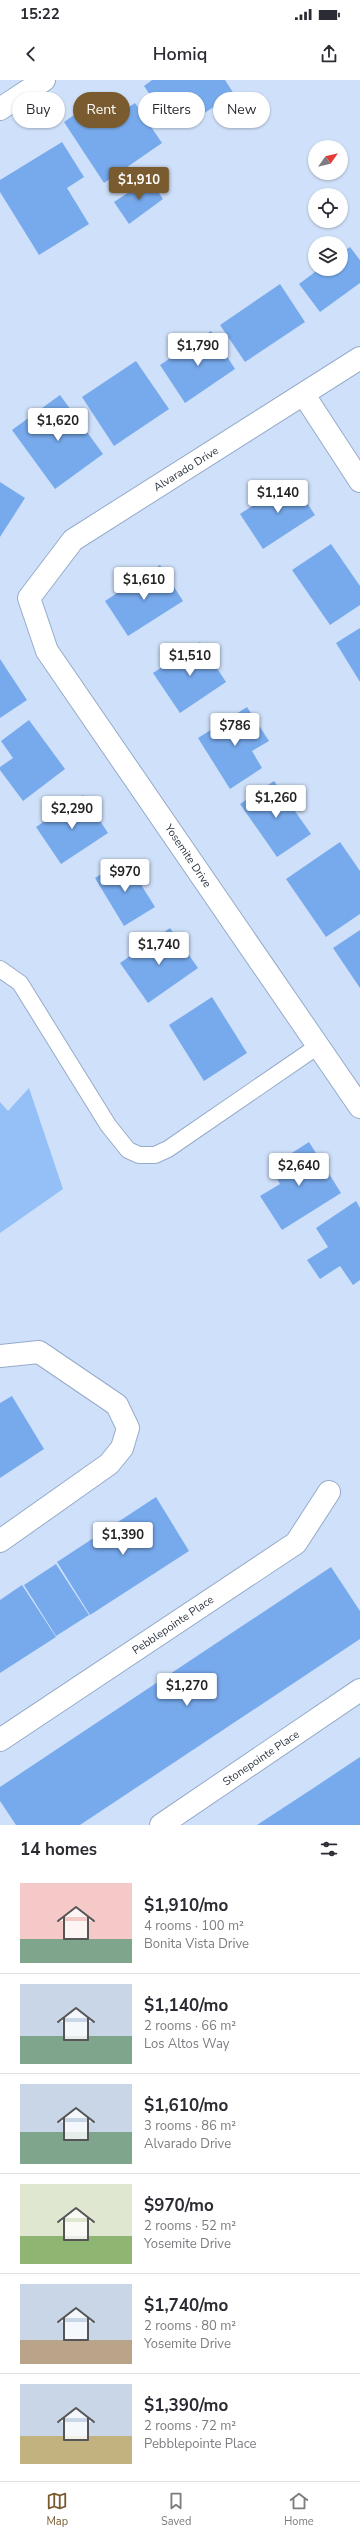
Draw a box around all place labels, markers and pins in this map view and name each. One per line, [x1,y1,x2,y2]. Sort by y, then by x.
pin: $1,910 [106,167,172,201]
pin: $1,790 [165,333,231,367]
pin: $1,620 [25,408,91,442]
pin: $1,140 [245,480,311,514]
pin: $1,610 [111,567,177,601]
pin: $1,510 [157,643,223,677]
pin: $786 [211,713,259,747]
pin: $1,260 [243,785,309,819]
pin: $2,290 [39,796,105,830]
pin: $970 [101,859,149,893]
pin: $1,740 [126,932,192,966]
pin: $2,640 [266,1153,332,1187]
pin: $1,390 [90,1522,156,1556]
pin: $1,270 [154,1673,220,1707]

